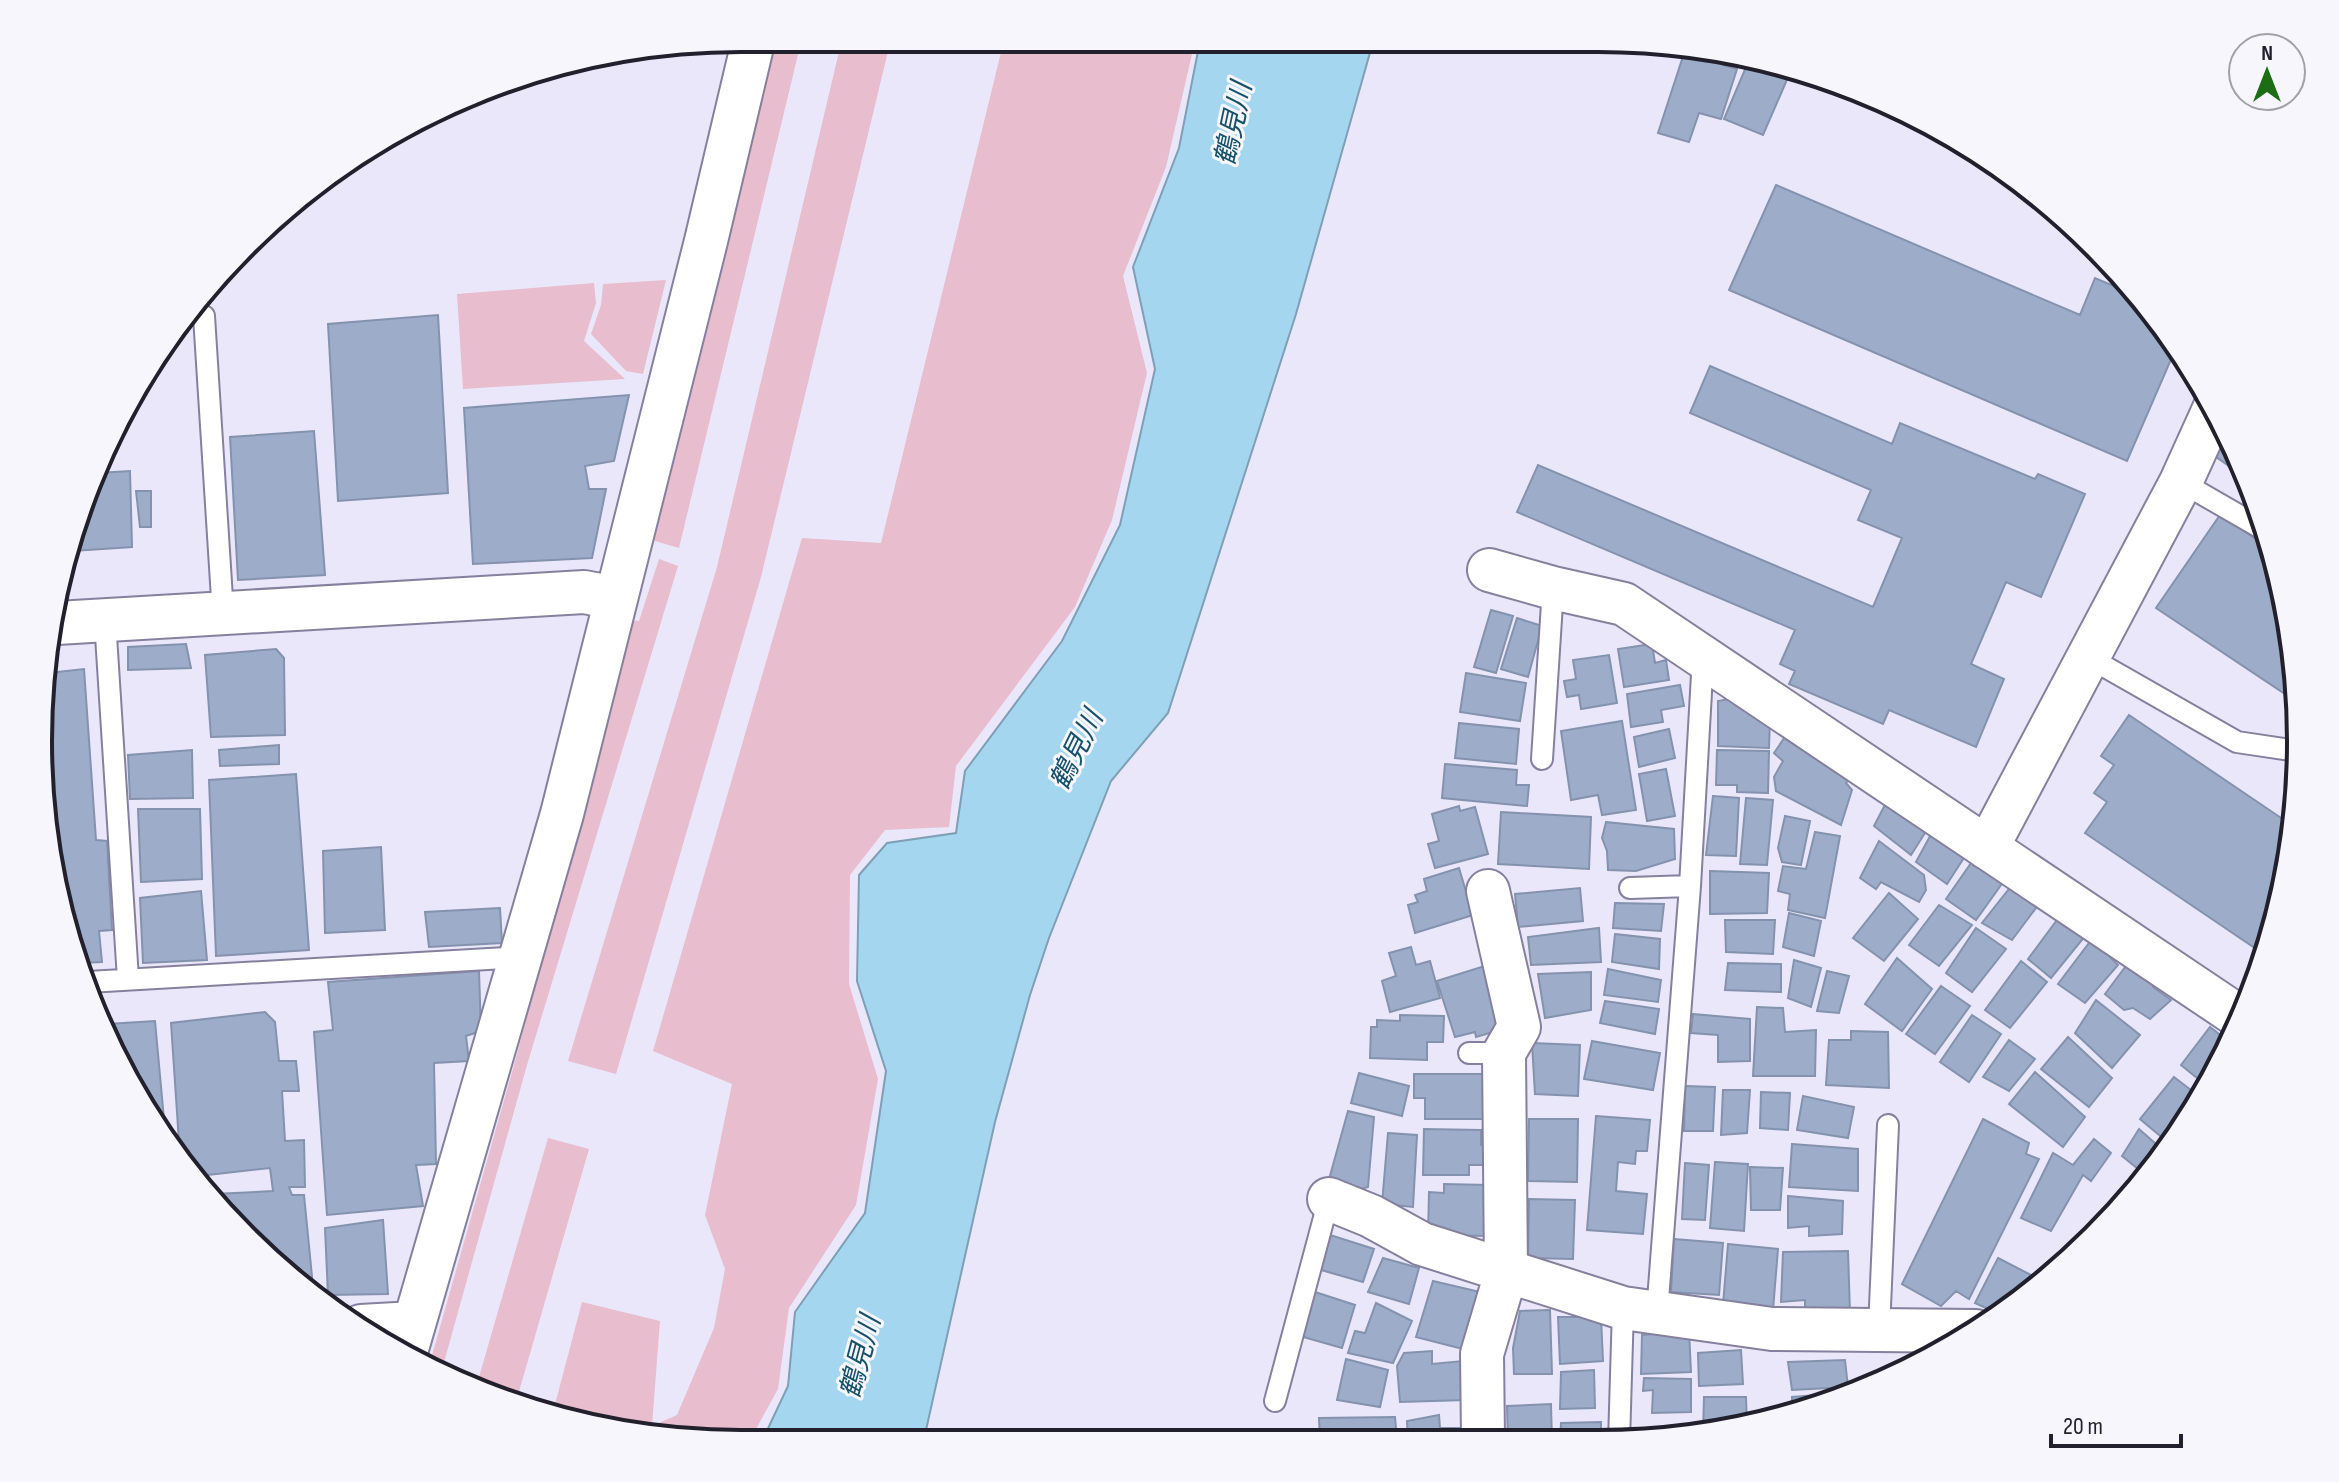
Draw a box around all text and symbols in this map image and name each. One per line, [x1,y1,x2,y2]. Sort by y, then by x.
north arrow [2227,32,2307,112]
text: N [2261,40,2273,67]
water label: 鶴見川 [1209,77,1259,169]
water label: 鶴見川 [1044,702,1112,795]
water label: 鶴見川 [834,1309,889,1402]
scale bar [2051,1398,2181,1448]
text: 20 m [2063,1412,2103,1441]

